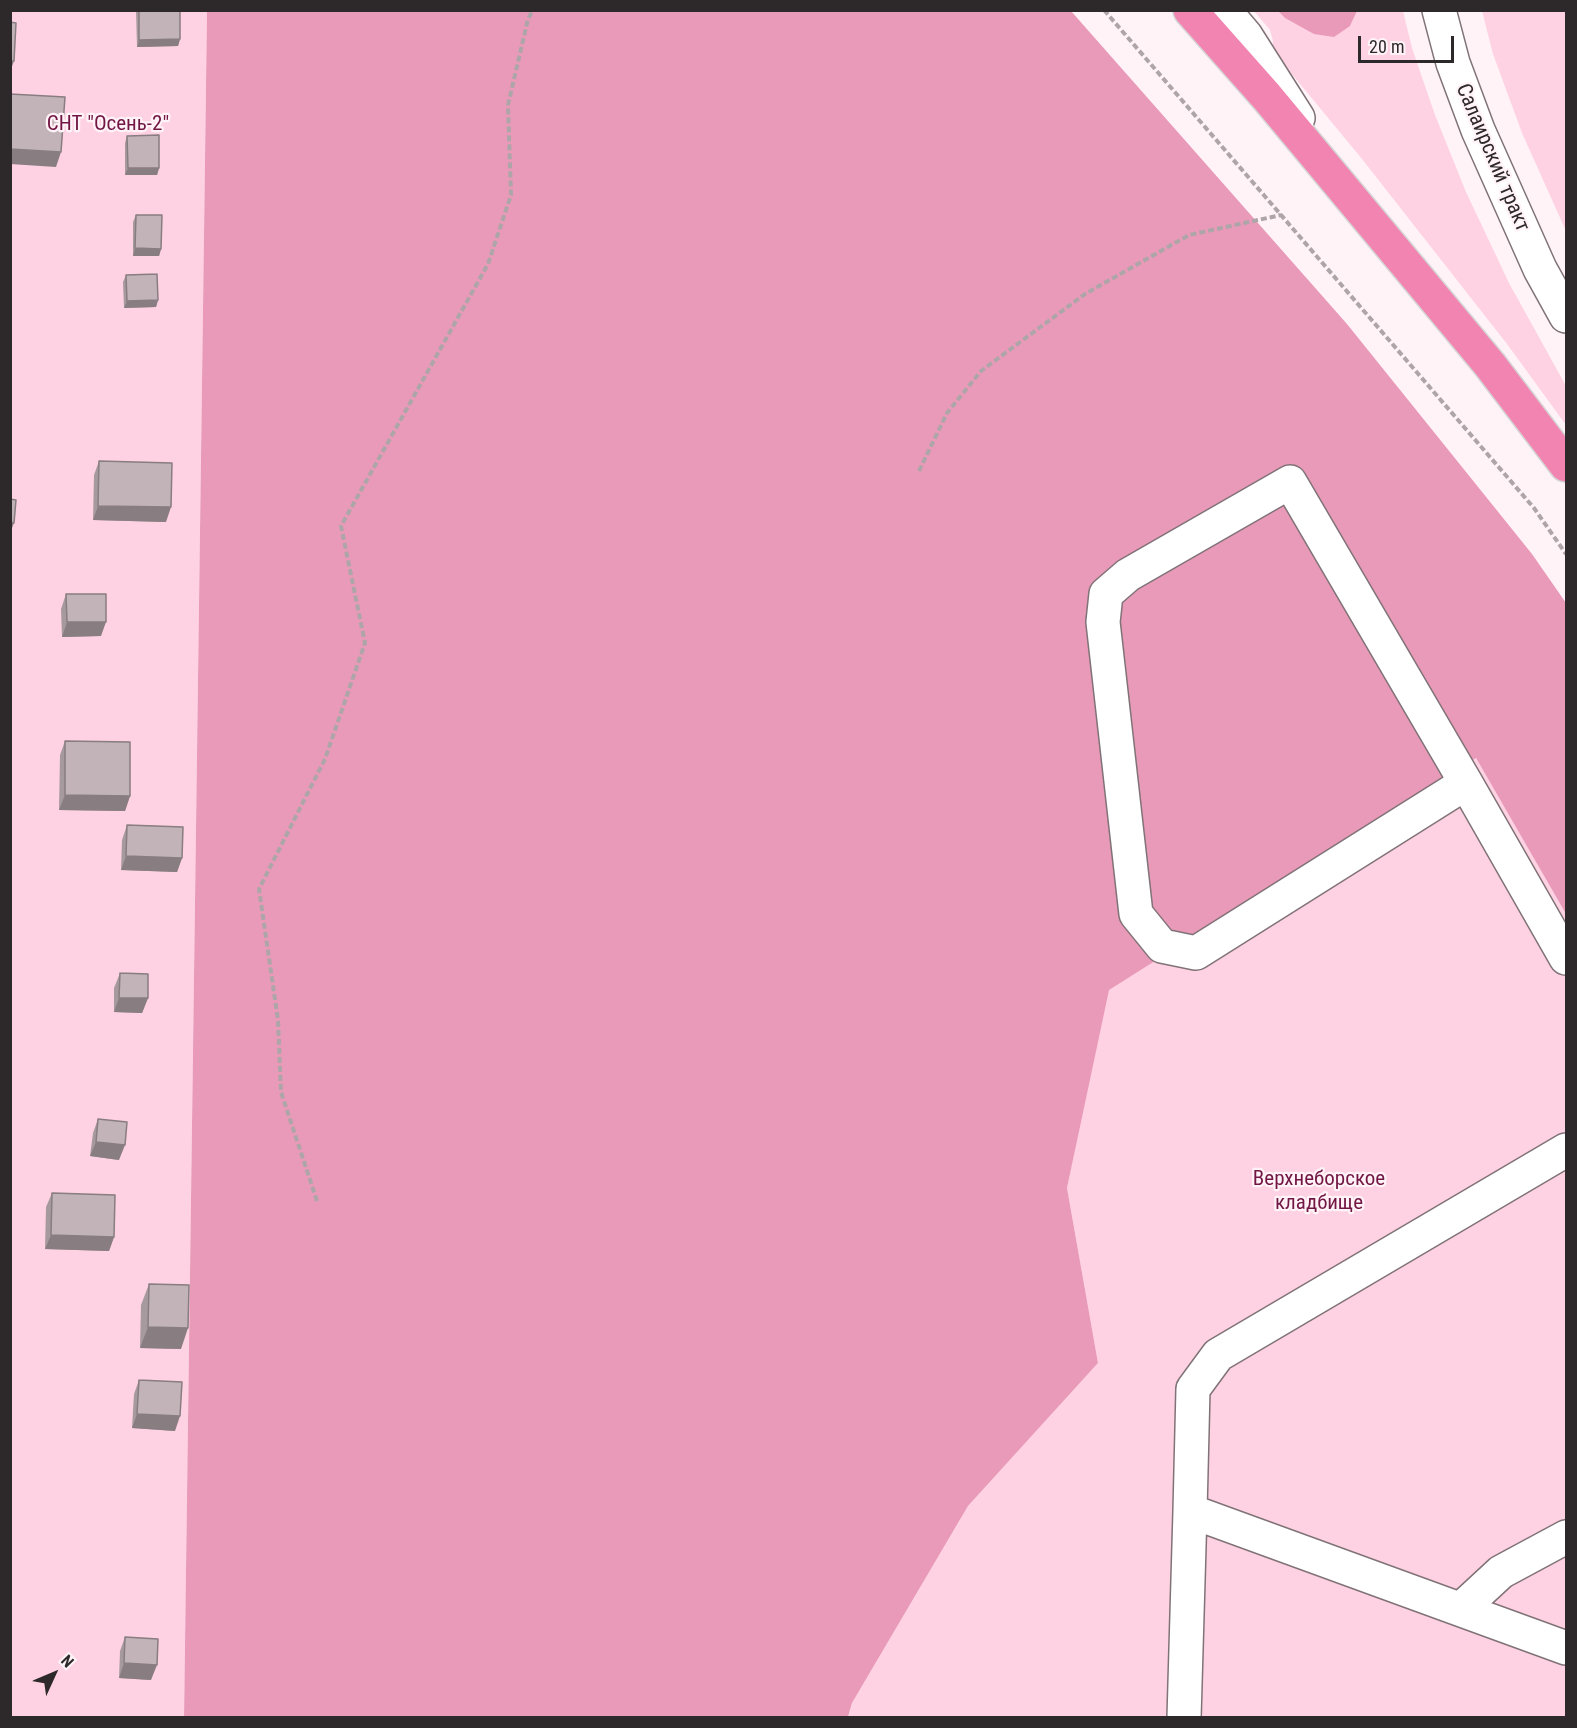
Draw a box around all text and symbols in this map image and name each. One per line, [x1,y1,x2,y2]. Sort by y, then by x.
scale bar [1361,24,1457,62]
text: 20 m [1369,36,1404,57]
street label: Салаирский тракт [1450,80,1534,236]
park label: СНТ "Осень-2" [47,112,169,138]
park label: Верхнеборское кладбище [1253,1167,1385,1217]
north arrow [24,1644,84,1704]
text: N [57,1651,78,1671]

